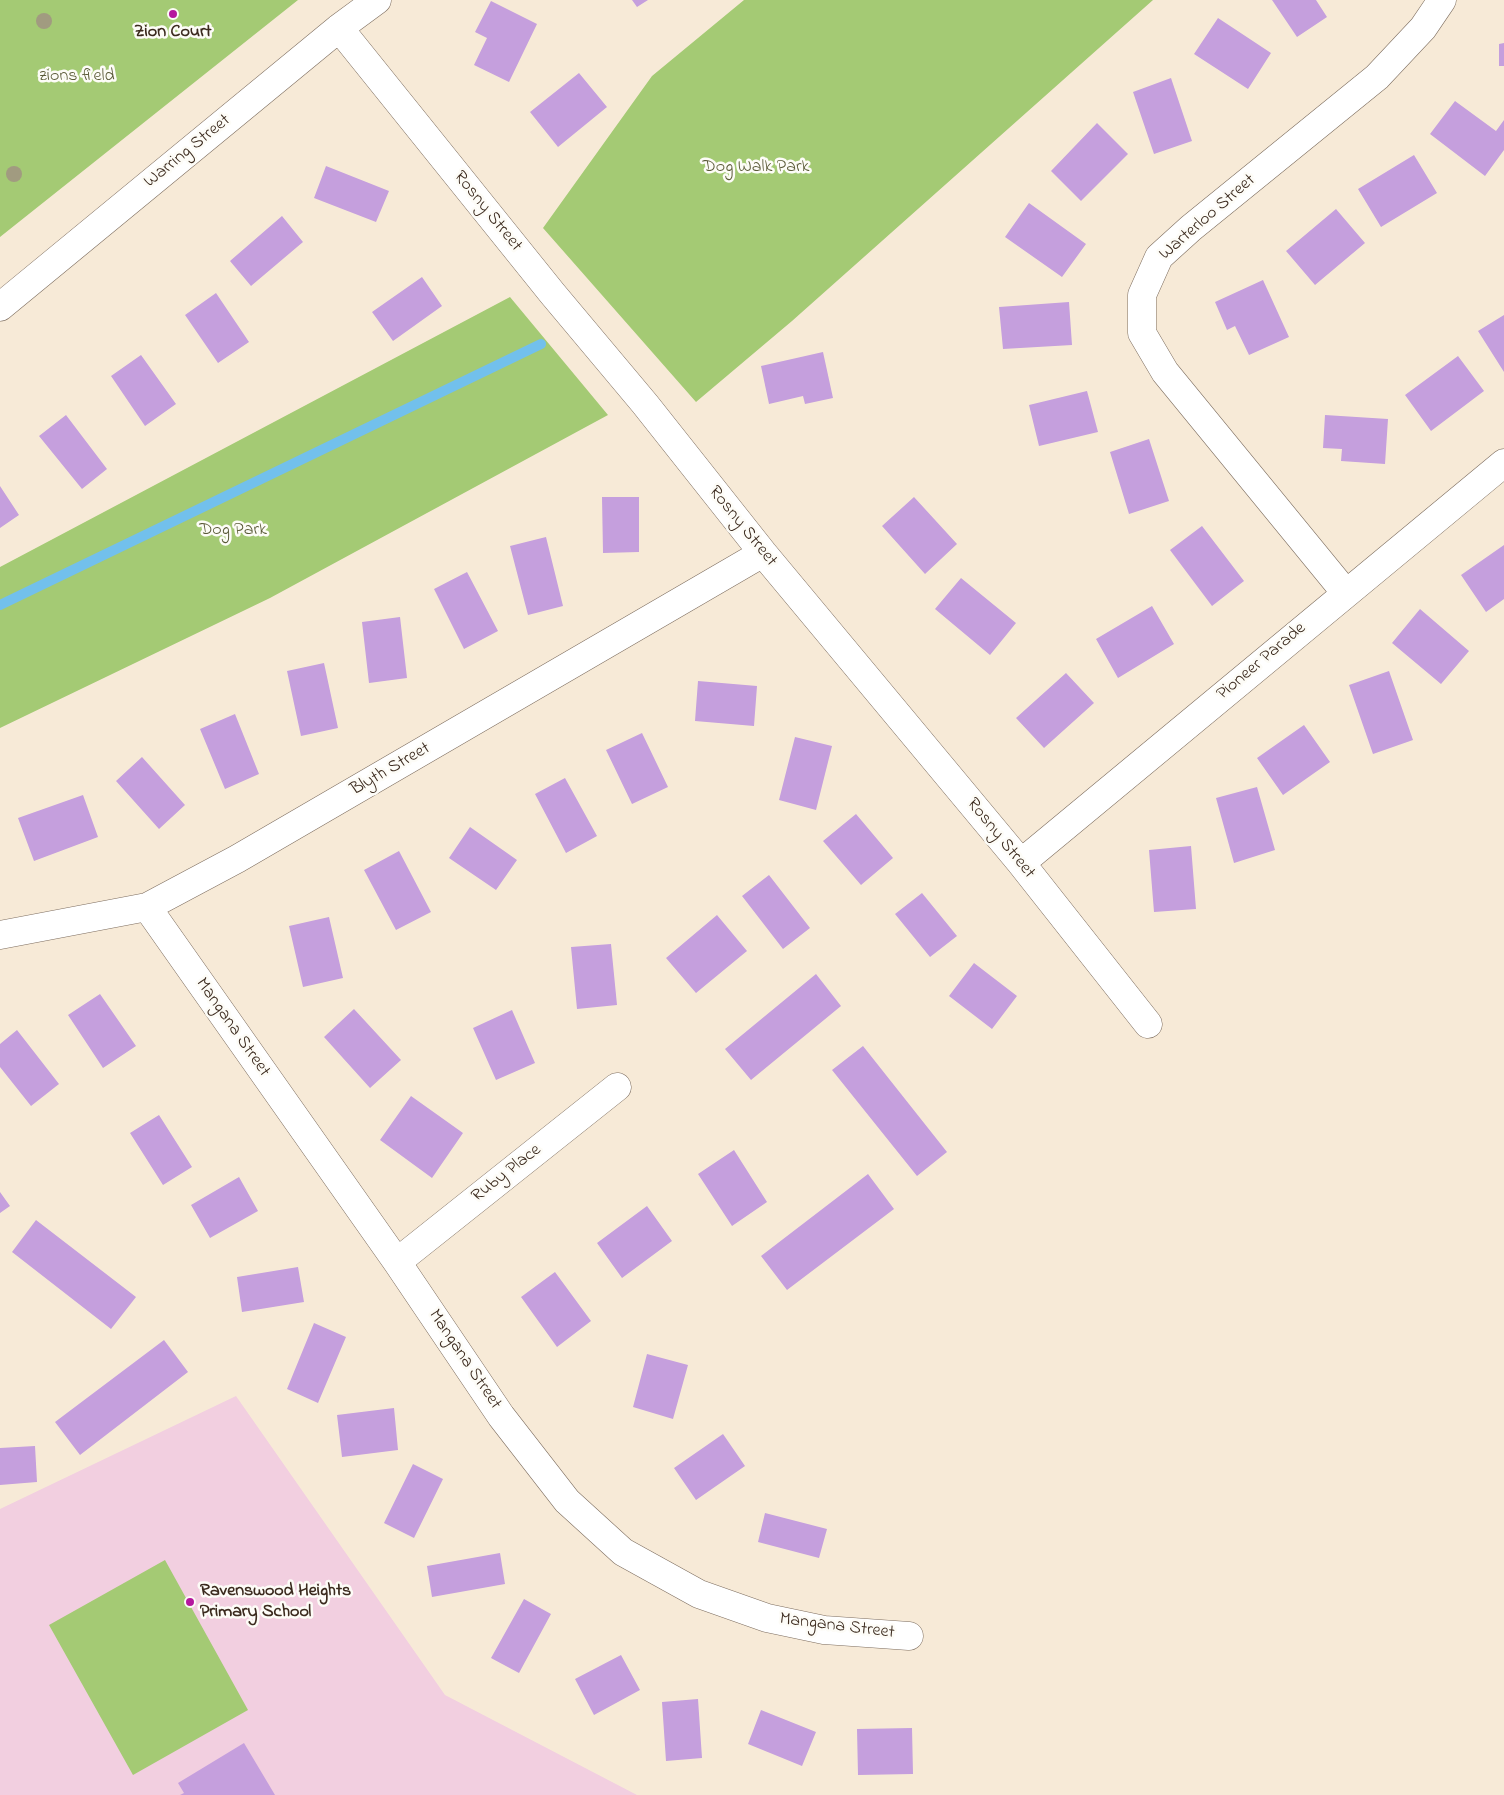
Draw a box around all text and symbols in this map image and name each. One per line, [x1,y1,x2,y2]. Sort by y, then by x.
marker: Zion Court [167,8,179,20]
place label: Zion Court [134,22,212,44]
park label: zions field [39,66,115,88]
street label: Warring Street [140,111,236,193]
park label: Dog Walk Park [703,157,809,179]
street label: Rosny Street [448,167,526,257]
street label: Warterloo Street [1155,170,1261,266]
street label: Rosny Street [703,482,781,572]
park label: Dog Park [199,520,267,542]
street label: Pioneer Parade [1213,619,1311,705]
street label: Blyth Street [347,739,435,801]
street label: Rosny Street [961,794,1039,884]
street label: Mangana Street [190,974,274,1082]
street label: Ruby Place [468,1140,546,1208]
street label: Mangana Street [423,1306,505,1414]
place label: Ravenswood Heights Primary School [200,1581,351,1624]
marker: Ravenswood Heights Primary School [184,1596,196,1608]
street label: Mangana Street [778,1609,896,1645]

